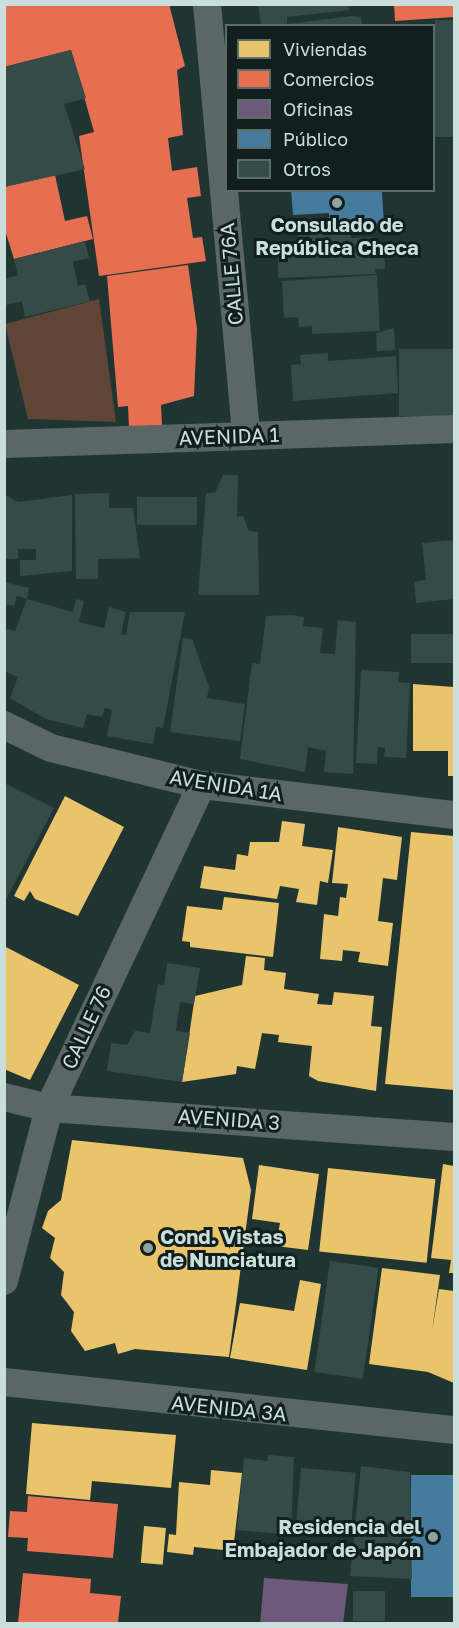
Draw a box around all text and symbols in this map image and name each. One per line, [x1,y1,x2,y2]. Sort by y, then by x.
legend [225,24,435,192]
text: Viviendas [283,38,367,60]
text: Comercios [283,68,374,90]
text: Oficinas [283,98,353,120]
text: Público [283,128,348,150]
text: Otros [283,158,331,180]
marker: Consulado de República Checa [330,196,344,210]
place label: Consulado de República Checa [255,213,419,260]
street label: CALLE 76A [215,222,247,326]
street label: AVENIDA 1 [178,422,280,450]
street label: AVENIDA 1A [168,764,284,806]
street label: CALLE 76 [56,981,116,1073]
street label: AVENIDA 3 [177,1103,281,1135]
place label: Cond. Vistas de Nunciatura [160,1224,296,1271]
marker: Cond. Vistas de Nunciatura [141,1241,155,1255]
street label: AVENIDA 3A [170,1390,288,1426]
place label: Residencia del Embajador de Japón [224,1514,421,1561]
marker: Residencia del Embajador de Japón [426,1530,440,1544]

